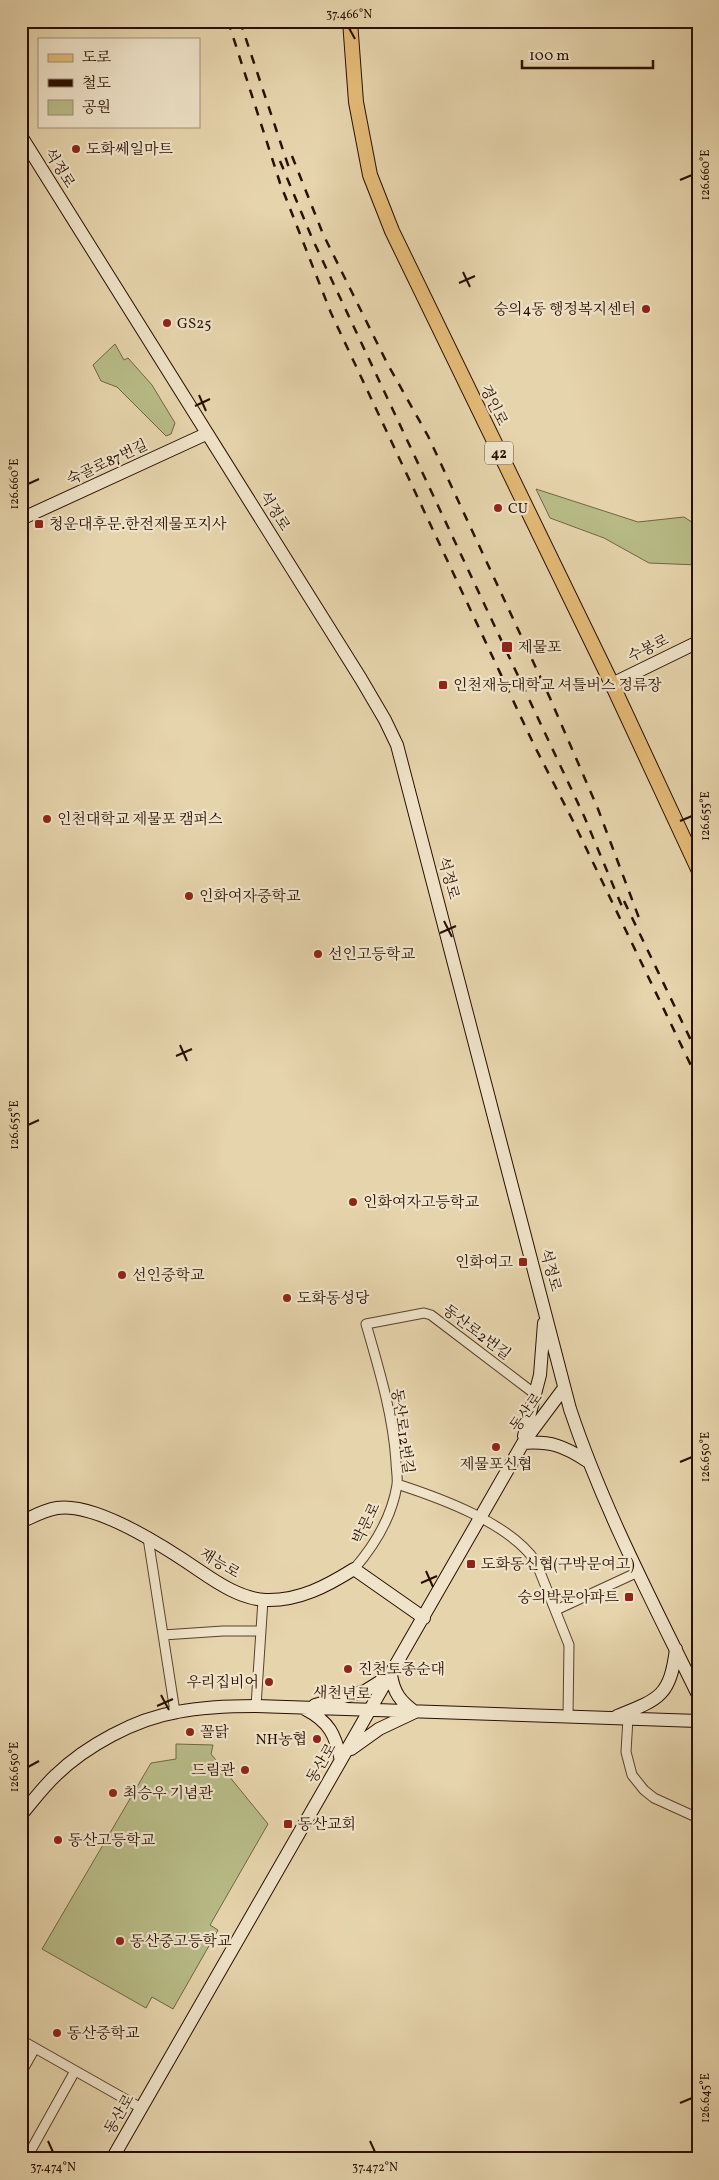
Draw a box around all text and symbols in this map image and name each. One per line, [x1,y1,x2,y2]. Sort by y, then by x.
text: 37.466°N [326,7,372,23]
legend [38,38,200,128]
scale bar [522,38,653,70]
text: 100 m [529,46,569,67]
text: 도로 [82,48,111,69]
text: 철도 [82,74,111,95]
text: 공원 [82,98,111,119]
place label: 도화쎄일마트 [86,140,173,161]
marker: 도화쎄일마트 [70,143,82,155]
street label: 석정로 [38,145,79,193]
text: 126.660°E [698,150,714,200]
place label: 숭의4동 행정복지센터 [494,300,636,321]
marker: 숭의4동 행정복지센터 [640,303,652,315]
place label: GS25 [177,314,212,335]
marker: GS25 [161,317,173,329]
street label: 경인로 [474,382,512,430]
street label: 숙골로87번길 [64,435,152,491]
road number: 42 [485,442,513,464]
text: 126.660°E [7,459,23,509]
street label: 석정로 [253,488,294,536]
place label: CU [508,499,528,520]
marker: CU [492,502,504,514]
place label: 청운대후문.한전제물포지사 [49,515,227,536]
marker: 청운대후문.한전제물포지사 [33,518,45,530]
street label: 수봉로 [625,630,673,668]
place label: 제물포 [518,638,562,659]
marker: 제물포 [500,640,514,654]
place label: 인천재능대학교 셔틀버스 정류장 [453,676,662,697]
marker: 인천재능대학교 셔틀버스 정류장 [437,679,449,691]
text: 126.655°E [698,791,714,841]
place label: 인천대학교 제물포 캠퍼스 [57,810,223,831]
marker: 인천대학교 제물포 캠퍼스 [41,813,53,825]
street label: 석정로 [432,855,463,903]
place label: 인화여자중학교 [199,887,301,908]
marker: 인화여자중학교 [183,890,195,902]
place label: 선인고등학교 [328,945,415,966]
marker: 선인고등학교 [312,948,324,960]
text: 126.655°E [7,1100,23,1150]
place label: 인화여자고등학교 [363,1193,479,1214]
marker: 인화여자고등학교 [347,1196,359,1208]
street label: 석정로 [534,1247,565,1295]
place label: 인화여고 [455,1253,514,1274]
marker: 인화여고 [517,1256,529,1268]
place label: 선인중학교 [132,1266,205,1287]
marker: 선인중학교 [116,1269,128,1281]
place label: 도화동성당 [297,1289,370,1310]
marker: 도화동성당 [281,1292,293,1304]
street label: 동산로2번길 [438,1301,515,1366]
street label: 동산로12번길 [385,1387,418,1475]
street label: 동산로 [506,1389,549,1437]
text: 126.650°E [698,1432,714,1482]
marker: 제물포신협 [490,1441,502,1453]
place label: 제물포신협 [460,1455,532,1476]
street label: 박문로 [348,1499,387,1548]
street label: 재능로 [195,1544,244,1585]
place label: 도화동신협(구박문여고) [481,1555,635,1576]
marker: 도화동신협(구박문여고) [465,1558,477,1570]
place label: 숭의박문아파트 [518,1588,620,1609]
marker: 숭의박문아파트 [623,1591,635,1603]
place label: 진천토종순대 [358,1660,445,1681]
marker: 진천토종순대 [342,1663,354,1675]
place label: 우리집비어 [187,1673,259,1694]
marker: 우리집비어 [263,1676,275,1688]
street label: 새천년로 [313,1683,372,1706]
place label: 꼴닭 [200,1723,229,1744]
marker: 꼴닭 [184,1726,196,1738]
place label: NH농협 [256,1730,307,1751]
marker: NH농협 [311,1733,323,1745]
street label: 동산로 [302,1739,343,1788]
text: 126.650°E [7,1742,23,1792]
place label: 드림관 [192,1761,235,1782]
marker: 드림관 [239,1764,251,1776]
place label: 최승우 기념관 [123,1784,213,1805]
marker: 최승우 기념관 [107,1787,119,1799]
place label: 동산교회 [298,1815,356,1836]
marker: 동산교회 [282,1818,294,1830]
place label: 동산고등학교 [68,1831,155,1852]
marker: 동산고등학교 [52,1834,64,1846]
place label: 동산중고등학교 [130,1932,232,1953]
marker: 동산중고등학교 [114,1935,126,1947]
place label: 동산중학교 [67,2024,140,2045]
marker: 동산중학교 [51,2027,63,2039]
text: 126.645°E [698,2073,714,2123]
street label: 동산로 [100,2090,141,2139]
text: 37.474°N [30,2160,76,2176]
text: 37.472°N [352,2160,398,2176]

